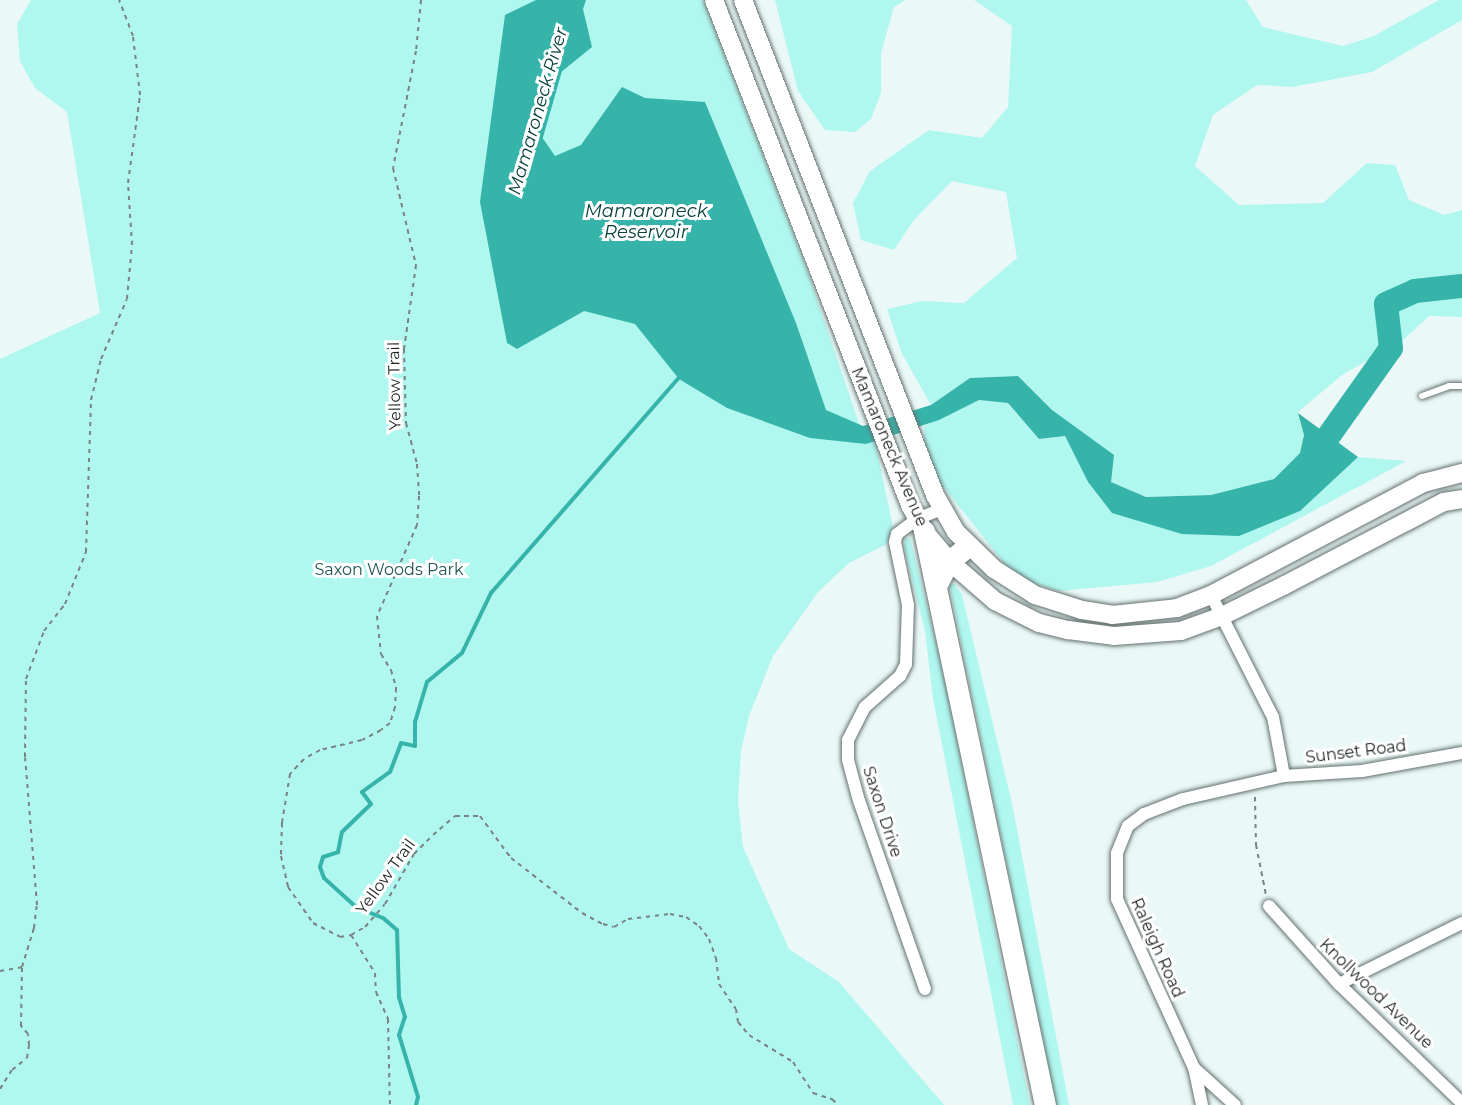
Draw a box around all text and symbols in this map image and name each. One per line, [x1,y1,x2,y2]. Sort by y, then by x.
water label: Mamaroneck River [504,25,572,197]
water label: Mamaroneck Reservoir [585,201,707,244]
street label: Yellow Trail [385,342,405,430]
street label: Mamaroneck Avenue [847,365,931,529]
park label: Saxon Woods Park [315,560,463,580]
street label: Sunset Road [1305,736,1407,768]
street label: Saxon Drive [858,764,906,860]
street label: Yellow Trail [352,836,420,918]
street label: Raleigh Road [1126,895,1188,1001]
street label: Knollwood Avenue [1315,935,1437,1053]

